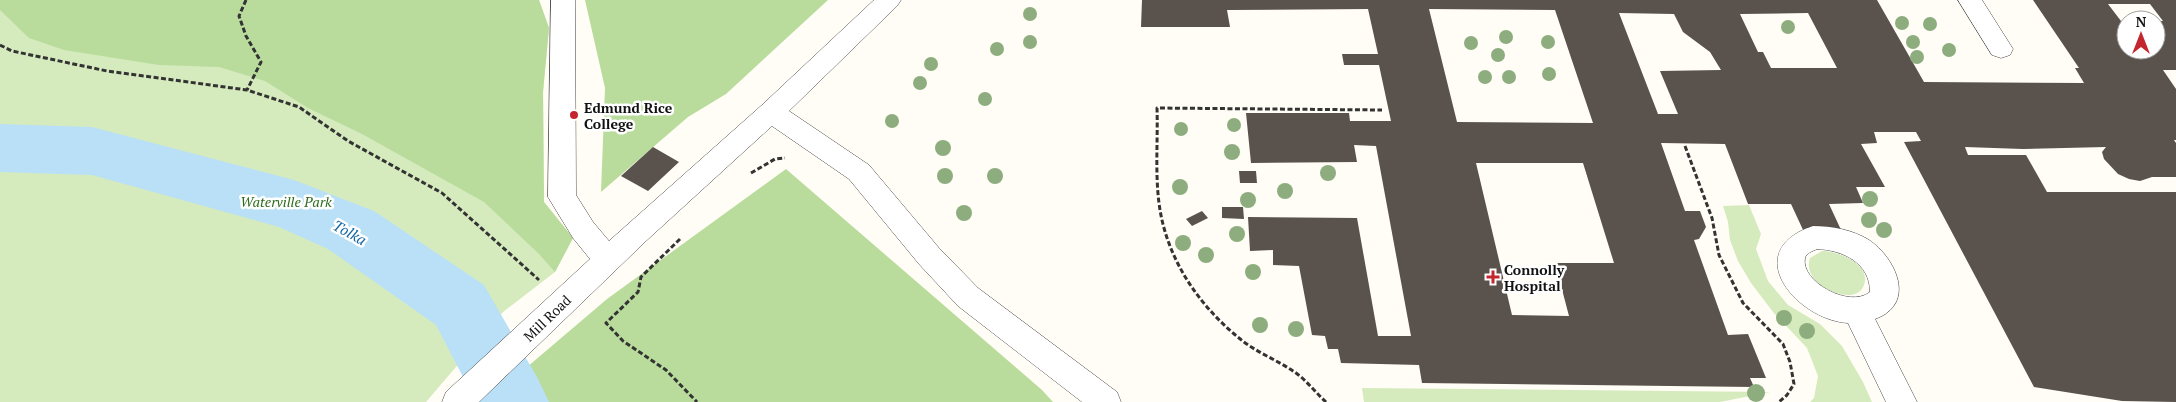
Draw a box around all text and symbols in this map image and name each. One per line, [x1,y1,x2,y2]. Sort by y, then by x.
north arrow [2116,10,2166,60]
text: N [2136,12,2147,31]
place label: Edmund Rice College [584,98,673,133]
marker: Edmund Rice College [568,109,580,121]
park label: Waterville Park [240,192,332,211]
water label: Tolka [330,215,370,249]
place label: Connolly Hospital [1504,260,1565,295]
marker: Connolly Hospital [1486,270,1500,284]
street label: Mill Road [519,290,575,345]

